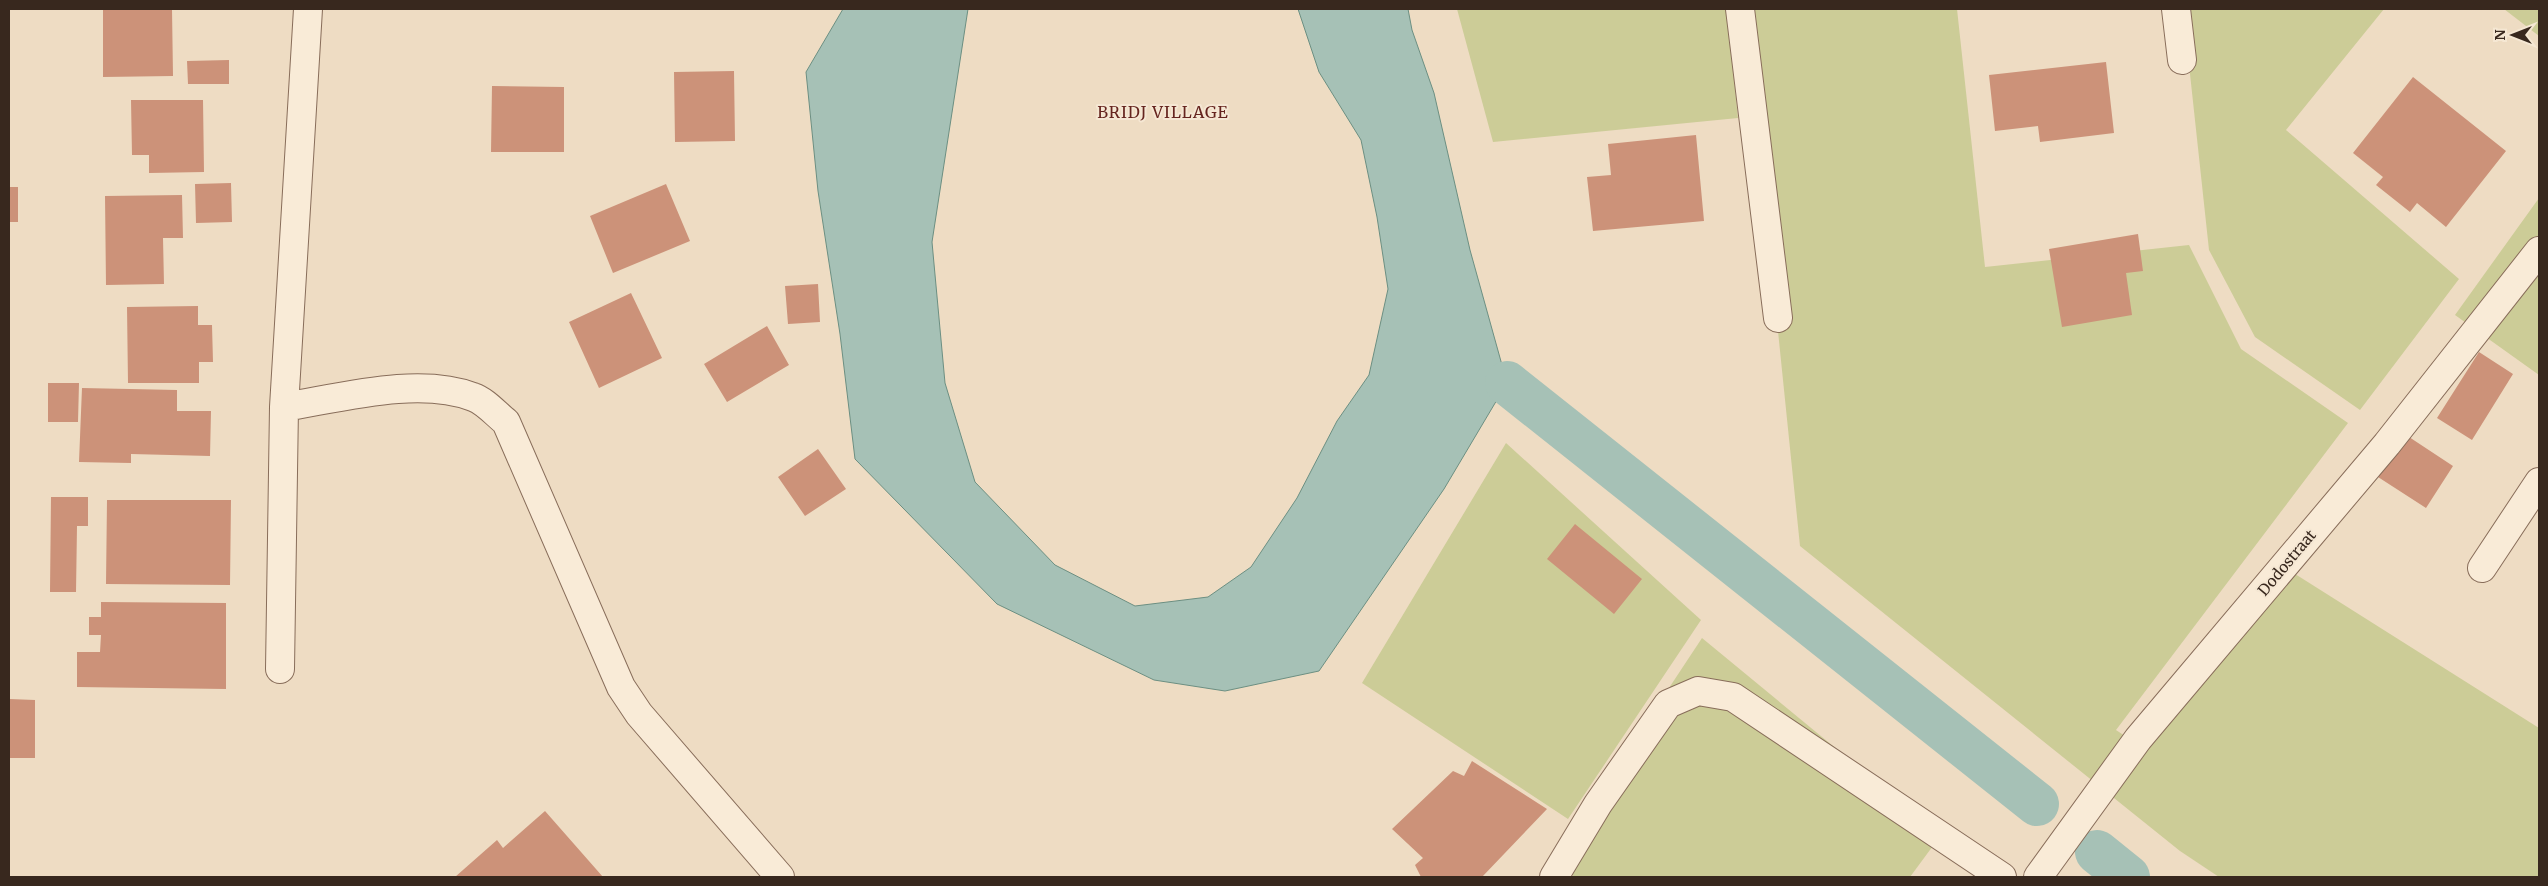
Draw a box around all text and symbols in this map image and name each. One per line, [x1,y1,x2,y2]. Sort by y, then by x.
north arrow [2488,10,2538,60]
text: N [2491,29,2509,41]
district label: BRIDJ VILLAGE [1097,102,1229,122]
street label: Dodostraat [2253,526,2320,600]

